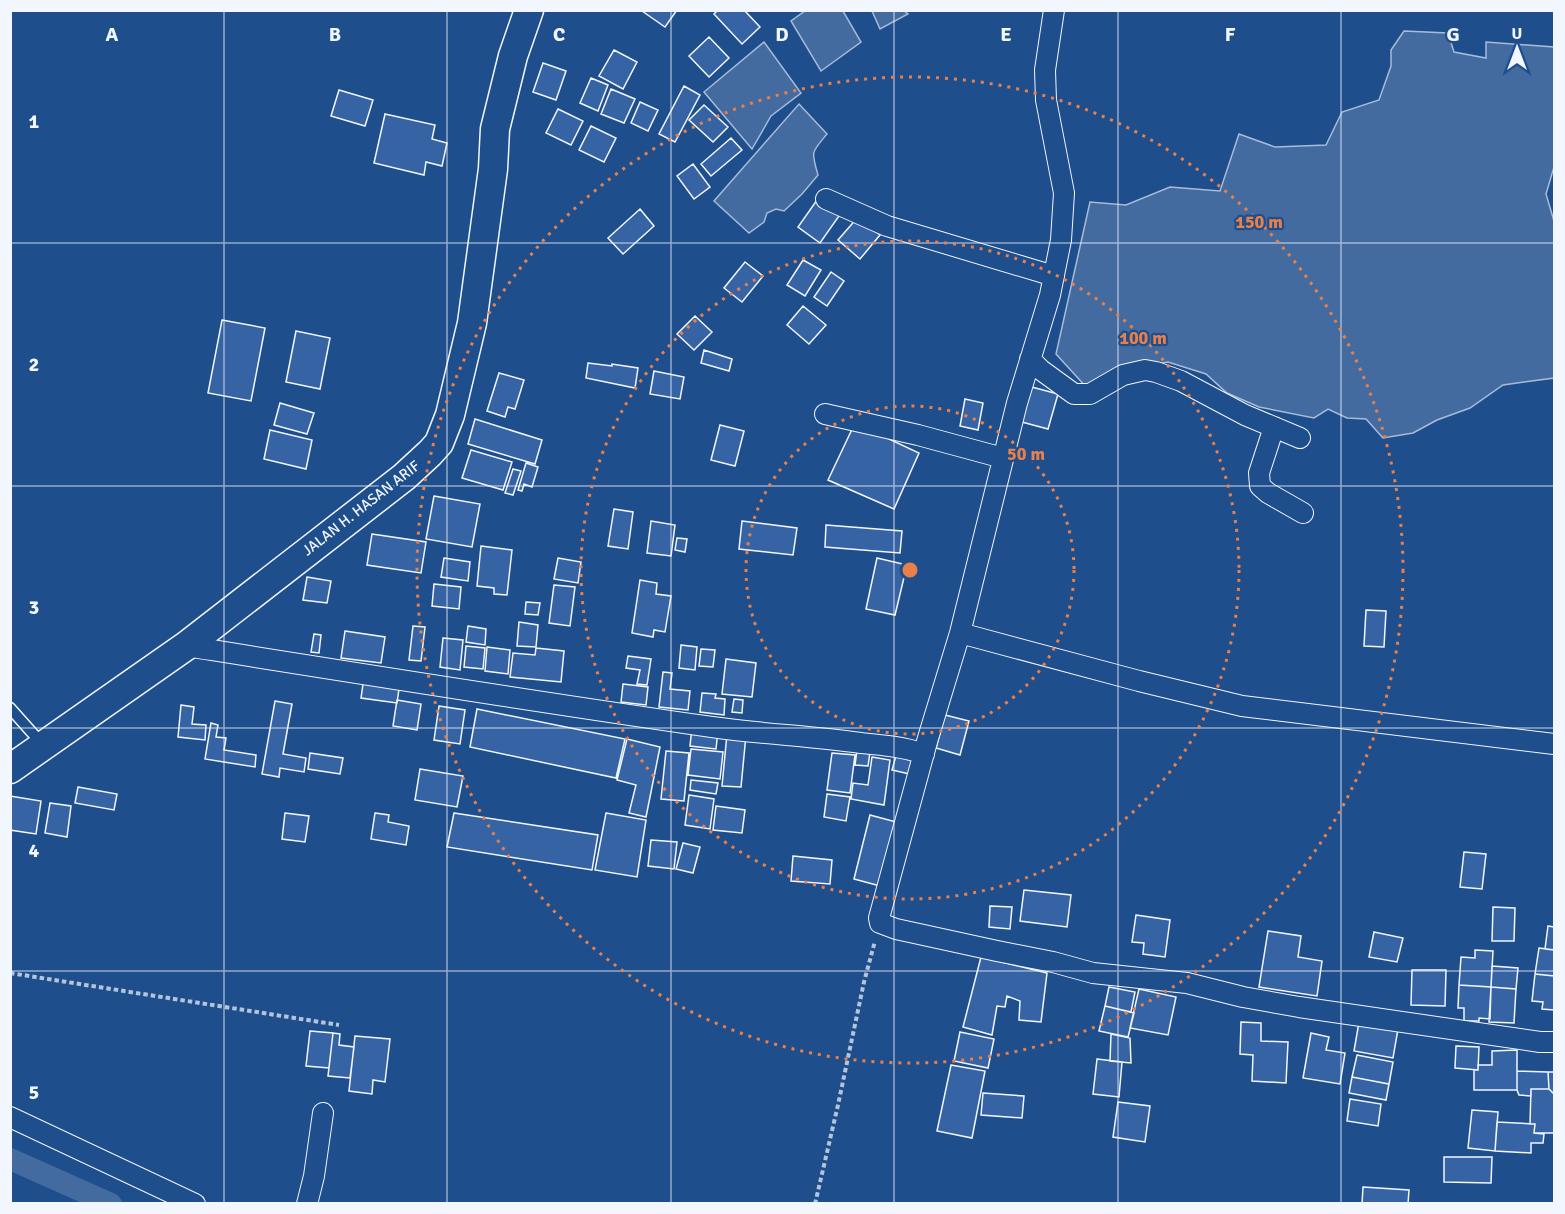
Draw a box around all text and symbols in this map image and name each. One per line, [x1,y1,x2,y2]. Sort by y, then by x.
north arrow [1487,18,1547,78]
text: A [106,22,119,47]
text: B [329,22,341,47]
text: C [553,22,565,47]
text: D [775,22,789,47]
text: E [1000,22,1012,47]
text: F [1225,22,1236,47]
text: G [1446,22,1460,47]
text: U [1512,24,1522,44]
text: 1 [29,109,40,134]
text: 150 m [1235,211,1283,233]
text: 100 m [1119,327,1167,349]
text: 2 [29,352,39,377]
text: 50 m [1007,443,1045,465]
street label: JALAN H. HASAN ARIF [299,456,423,559]
centre of rings [900,560,920,580]
text: 3 [29,595,39,620]
text: 4 [29,838,40,863]
text: 5 [29,1080,39,1105]

